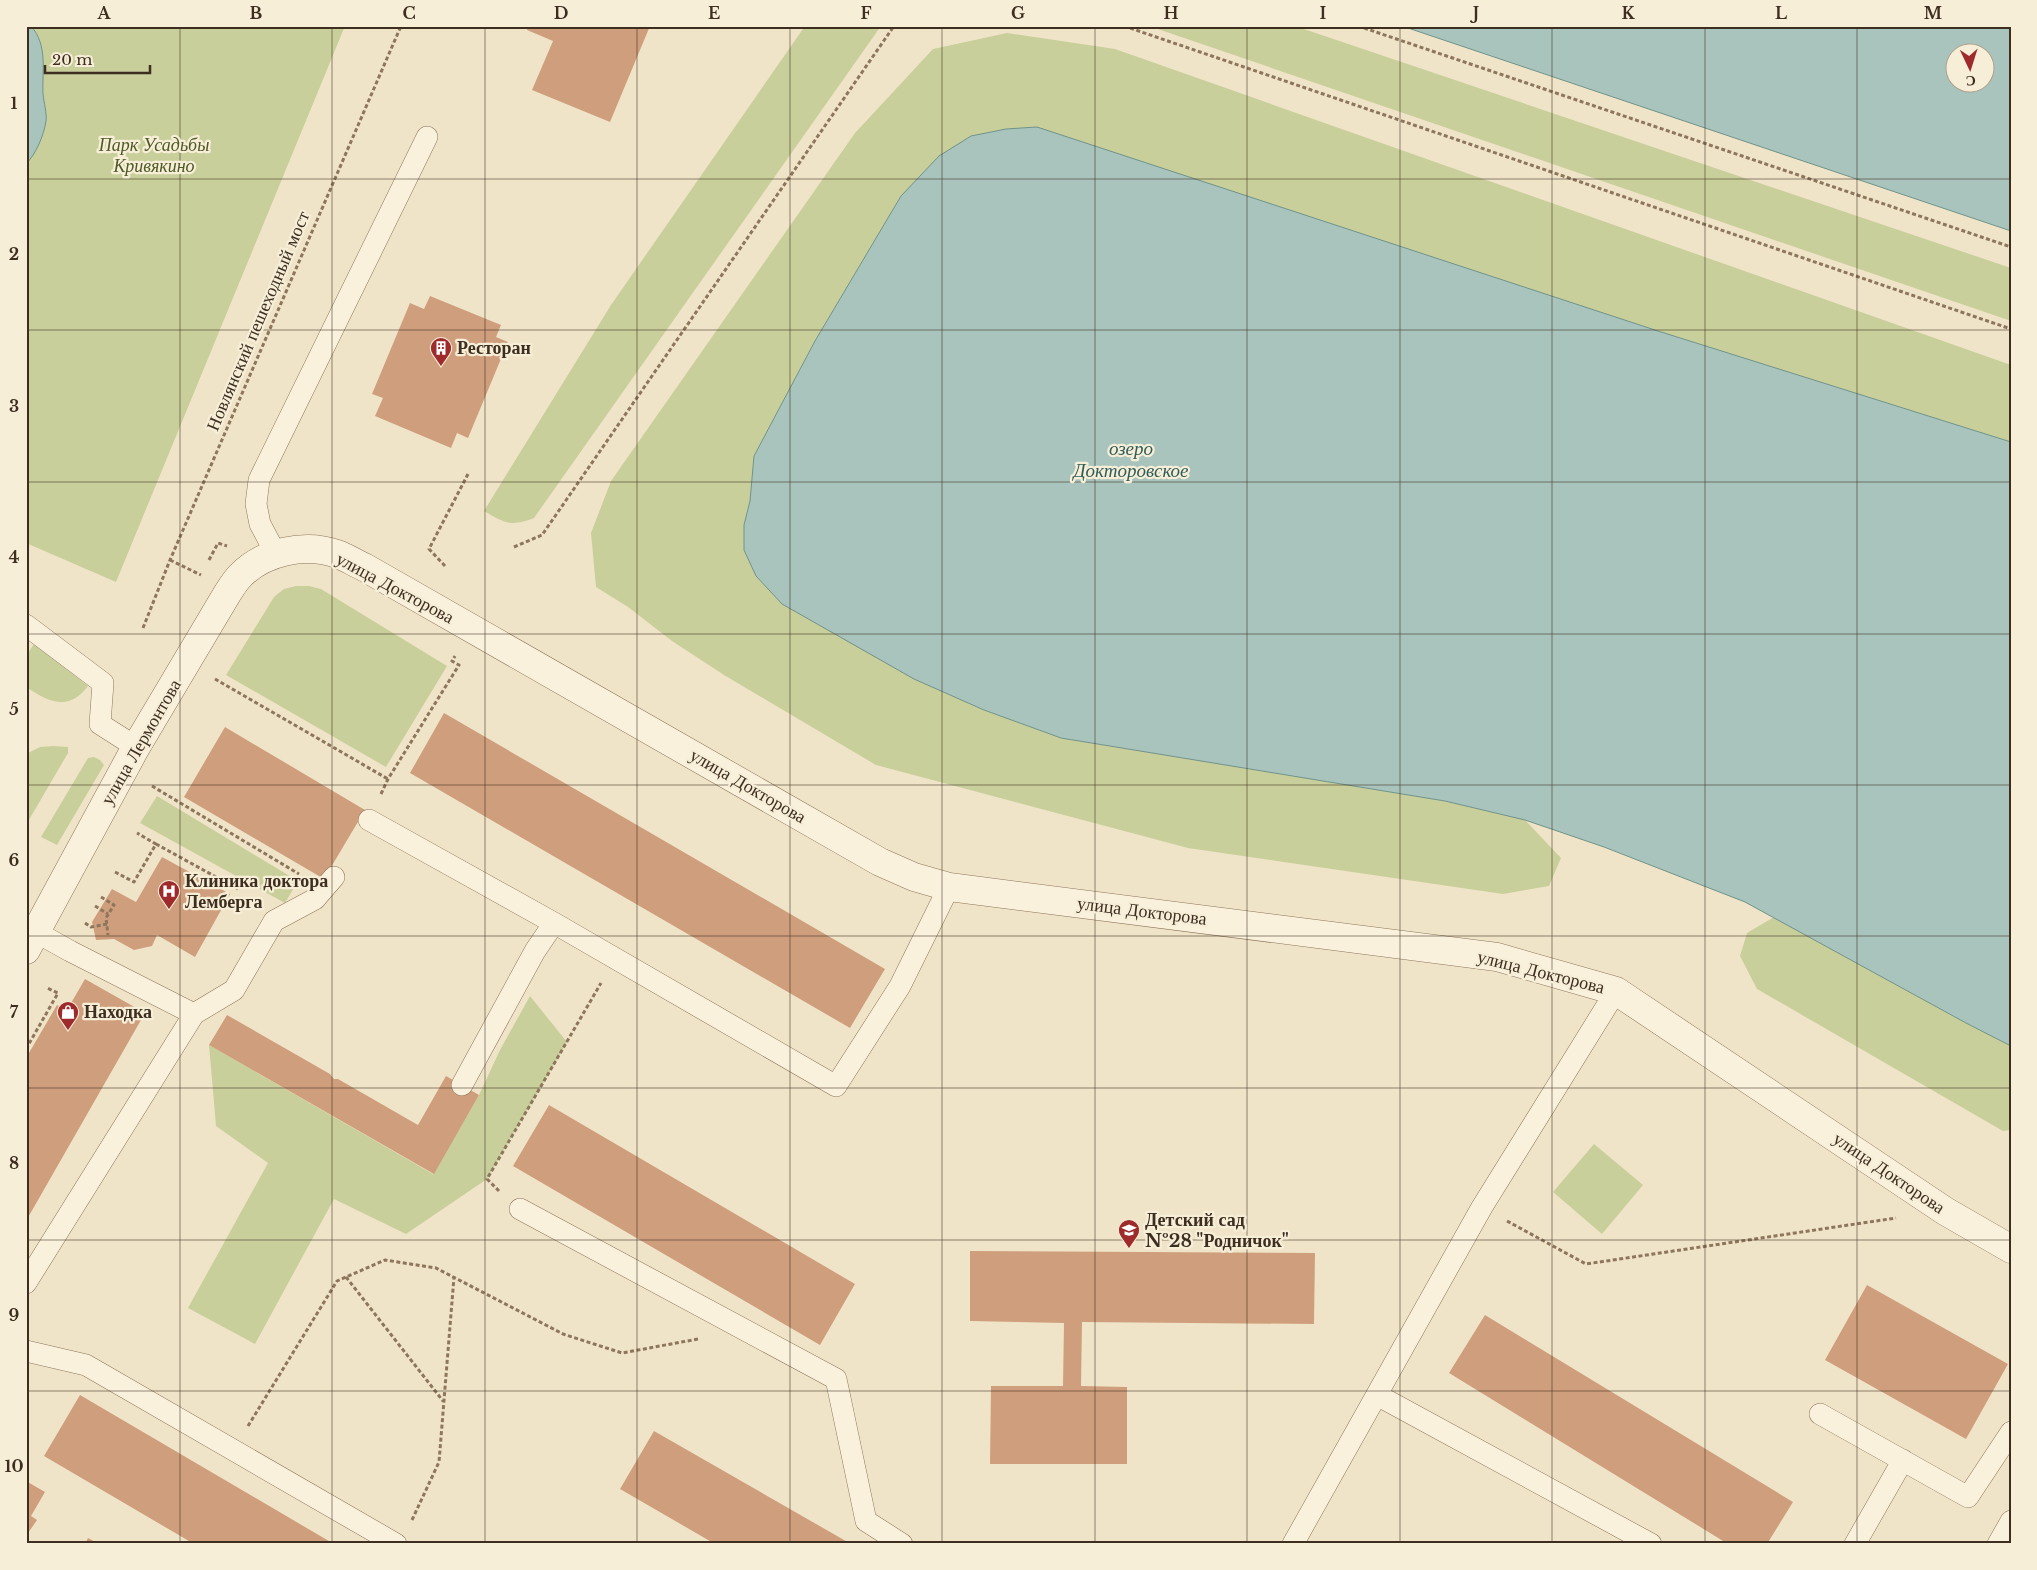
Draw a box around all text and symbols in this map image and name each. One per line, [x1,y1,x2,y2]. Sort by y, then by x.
text: A [97,3,112,23]
text: B [250,3,263,23]
text: C [402,3,416,23]
text: D [554,3,568,23]
text: E [708,3,720,23]
text: F [860,3,872,23]
text: G [1011,3,1025,23]
text: H [1163,3,1179,23]
text: I [1320,3,1327,23]
text: J [1470,3,1479,23]
text: K [1621,3,1635,23]
text: L [1775,3,1787,23]
text: M [1924,3,1942,23]
scale bar [45,42,150,74]
north arrow [1944,42,1994,92]
text: 20 m [52,50,92,69]
text: С [1965,72,1977,90]
text: 1 [11,93,18,113]
park label: Парк Усадьбы Кривякино [98,134,209,177]
street label: Новлянский пешеходный мост [202,208,314,434]
text: 2 [9,244,19,264]
building icon: Ресторан [429,336,453,367]
place label: Ресторан [457,337,531,359]
text: 3 [9,396,19,416]
water label: озеро Докторовское [1072,437,1188,482]
text: 4 [9,547,19,567]
street label: улица Докторова [332,548,458,628]
street label: улица Лермонтова [96,675,186,809]
text: 5 [9,699,19,719]
street label: улица Докторова [686,744,810,828]
text: 6 [9,850,20,870]
place label: Клиника доктора Лемберга [185,870,328,913]
hospital icon: Клиника доктора Лемберга [157,879,181,910]
street label: улица Докторова [1076,892,1208,930]
street label: улица Докторова [1475,946,1607,998]
shop icon: Находка [56,1000,80,1031]
place label: Находка [84,1001,152,1023]
text: 7 [10,1002,19,1022]
street label: улица Докторова [1829,1127,1949,1219]
text: 8 [9,1153,19,1173]
place label: Детский сад №28 "Родничок" [1145,1209,1289,1252]
school or university icon: Детский сад №28 "Родничок" [1117,1218,1141,1249]
text: 9 [9,1305,20,1325]
text: 10 [4,1456,24,1476]

